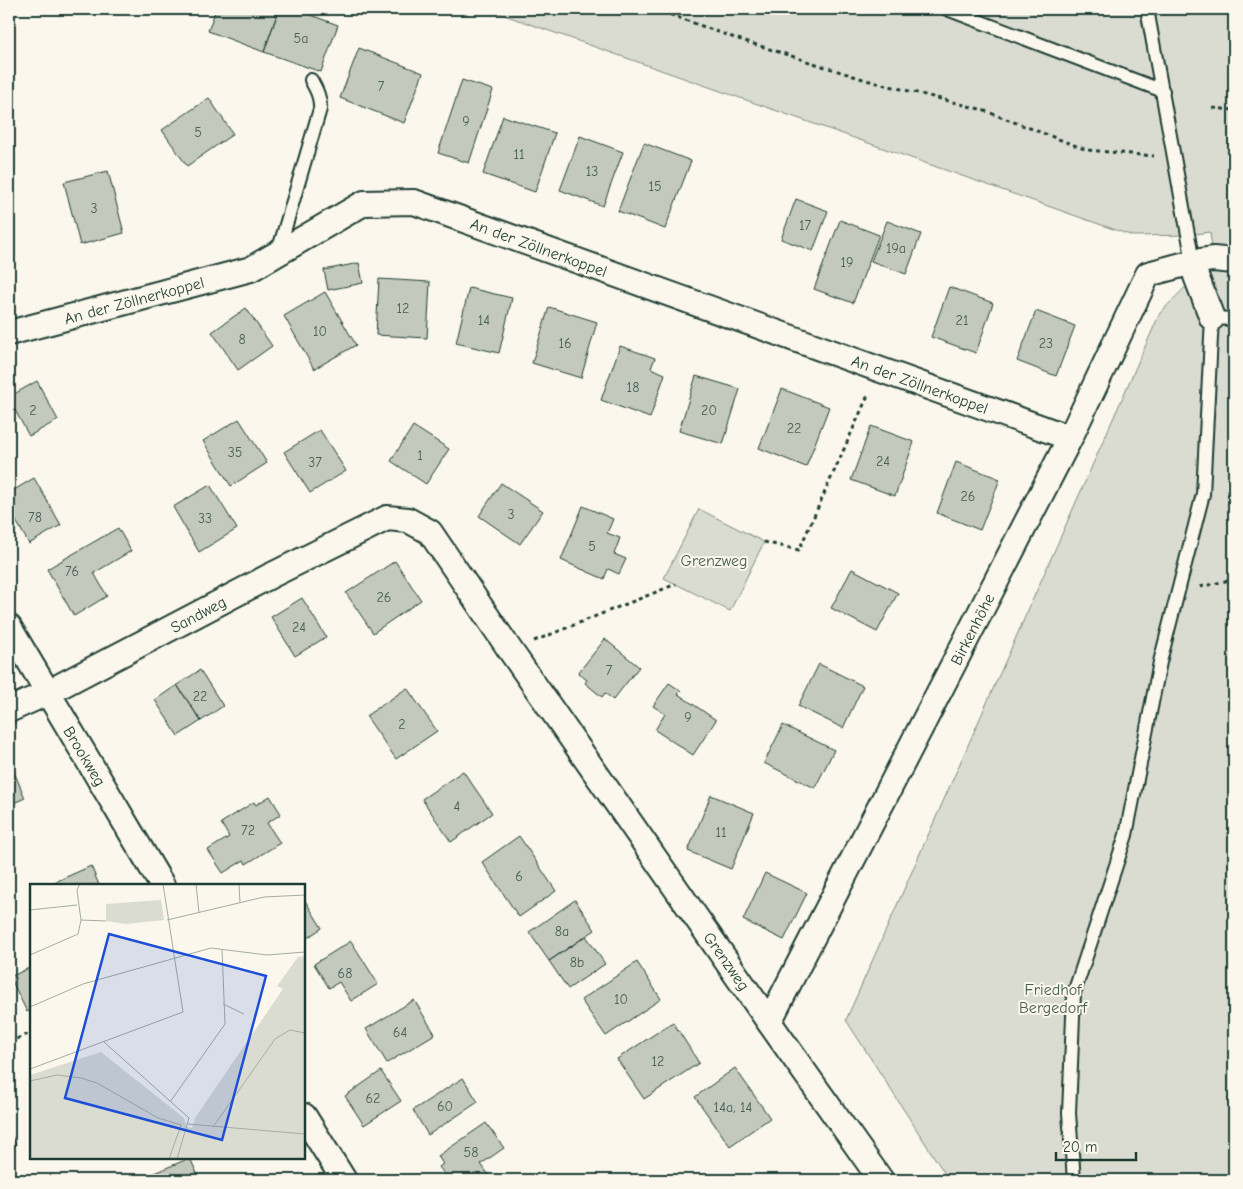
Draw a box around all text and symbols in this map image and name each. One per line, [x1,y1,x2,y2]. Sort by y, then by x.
house number: 5a [294,30,308,47]
house number: 7 [378,78,385,95]
house number: 9 [462,113,470,130]
house number: 5 [194,124,202,141]
house number: 11 [513,146,525,163]
house number: 13 [586,163,598,180]
house number: 15 [648,178,662,195]
house number: 3 [90,200,98,217]
street label: An der Zöllnerkoppel [468,215,609,281]
house number: 17 [799,217,811,234]
house number: 19a [886,240,906,257]
house number: 19 [841,254,853,271]
street label: An der Zöllnerkoppel [62,274,206,328]
house number: 12 [397,300,409,317]
house number: 14 [478,312,490,329]
house number: 21 [956,312,968,329]
house number: 10 [313,323,327,340]
house number: 8 [238,331,246,348]
house number: 16 [558,335,572,352]
house number: 23 [1039,335,1053,352]
street label: An der Zöllnerkoppel [849,352,990,418]
house number: 18 [627,379,639,396]
house number: 2 [29,402,37,419]
house number: 20 [701,402,717,419]
house number: 22 [787,420,801,437]
house number: 35 [228,444,242,461]
house number: 1 [417,447,423,464]
house number: 24 [876,453,890,470]
house number: 37 [308,454,322,471]
house number: 26 [961,488,975,505]
house number: 3 [507,506,515,523]
house number: 78 [28,509,42,526]
house number: 33 [198,510,212,527]
house number: 5 [588,538,596,555]
park label: Grenzweg [680,552,748,570]
house number: 76 [65,563,79,580]
house number: 26 [377,589,391,606]
street label: Birkenhöhe [947,591,999,668]
street label: Sandweg [168,593,229,637]
house number: 24 [292,619,306,636]
house number: 7 [606,662,613,679]
house number: 22 [193,688,207,705]
house number: 9 [684,709,692,726]
house number: 2 [398,716,406,733]
street label: Brookweg [59,723,109,790]
house number: 4 [454,798,461,815]
house number: 72 [241,822,255,839]
house number: 11 [715,824,727,841]
house number: 6 [515,868,523,885]
inset map [30,884,305,1159]
house number: 8a [555,923,569,940]
street label: Grenzweg [700,929,753,994]
house number: 8b [570,954,584,971]
house number: 68 [338,965,352,982]
park label: Friedhof Bergedorf [1019,981,1089,1017]
house number: 10 [614,991,628,1008]
house number: 64 [393,1024,407,1041]
house number: 12 [652,1053,664,1070]
house number: 62 [366,1090,380,1107]
house number: 60 [437,1098,453,1115]
house number: 14a, 14 [714,1099,753,1116]
scale bar [1056,1129,1136,1161]
text: 20 m [1063,1138,1097,1156]
house number: 58 [464,1144,478,1161]

